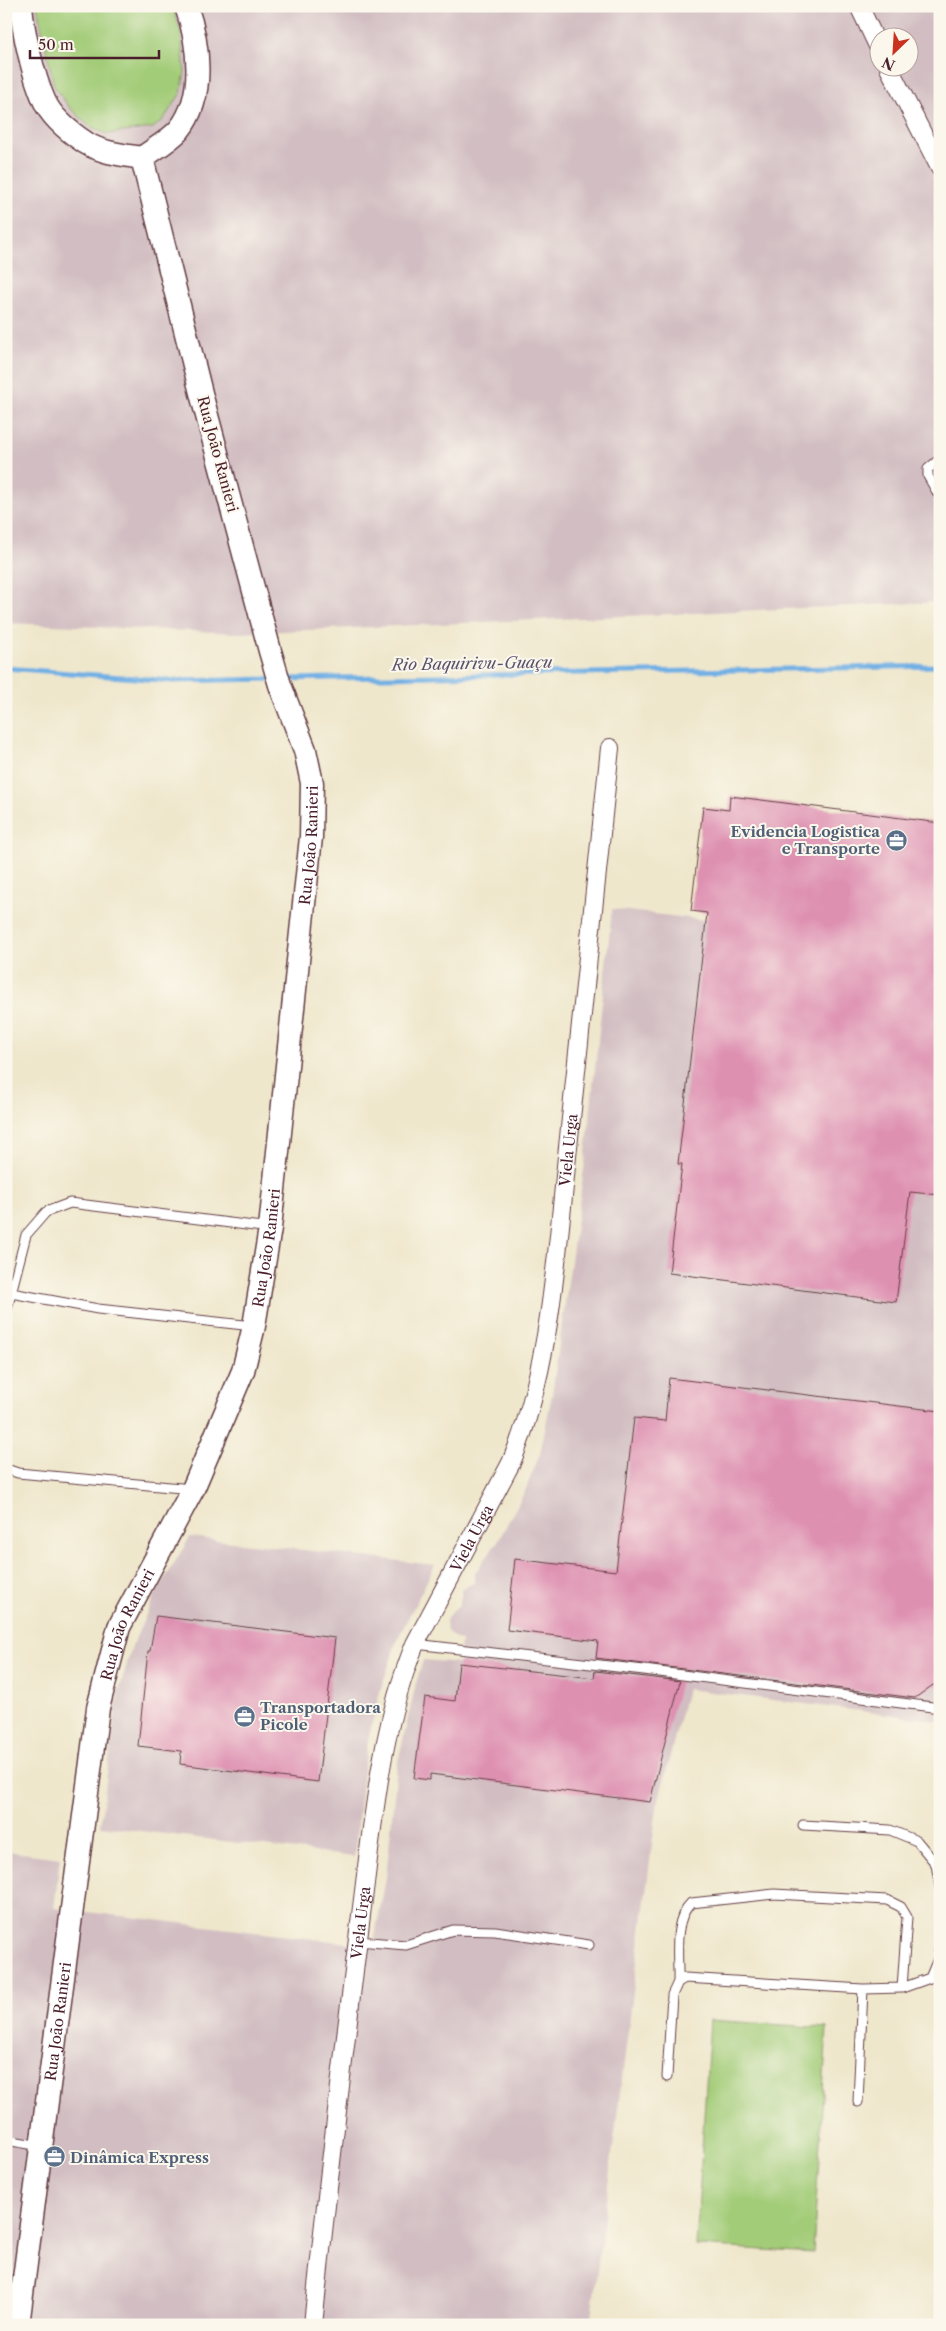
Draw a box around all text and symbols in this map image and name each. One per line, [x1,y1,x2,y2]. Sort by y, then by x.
scale bar [30,28,159,60]
north arrow [868,28,918,78]
text: 50 m [38,35,74,54]
text: N [879,53,898,75]
street label: Rua João Ranieri [193,394,243,515]
water label: Rio Baquirivu-Guaçu [390,652,553,674]
street label: Rua João Ranieri [294,785,321,906]
place label: Evidencia Logistica e Transporte [730,822,880,858]
office icon: Evidencia Logistica e Transporte [884,828,908,852]
street label: Viela Urga [554,1113,581,1188]
street label: Rua João Ranieri [248,1187,284,1308]
street label: Viela Urga [445,1501,497,1576]
street label: Rua João Ranieri [96,1565,158,1682]
place label: Transportadora Picole [260,1698,381,1734]
office icon: Transportadora Picole [232,1704,256,1728]
street label: Viela Urga [346,1885,374,1961]
street label: Rua João Ranieri [40,1961,75,2082]
office icon: Dinâmica Express [42,2145,66,2169]
place label: Dinâmica Express [70,2148,209,2167]

